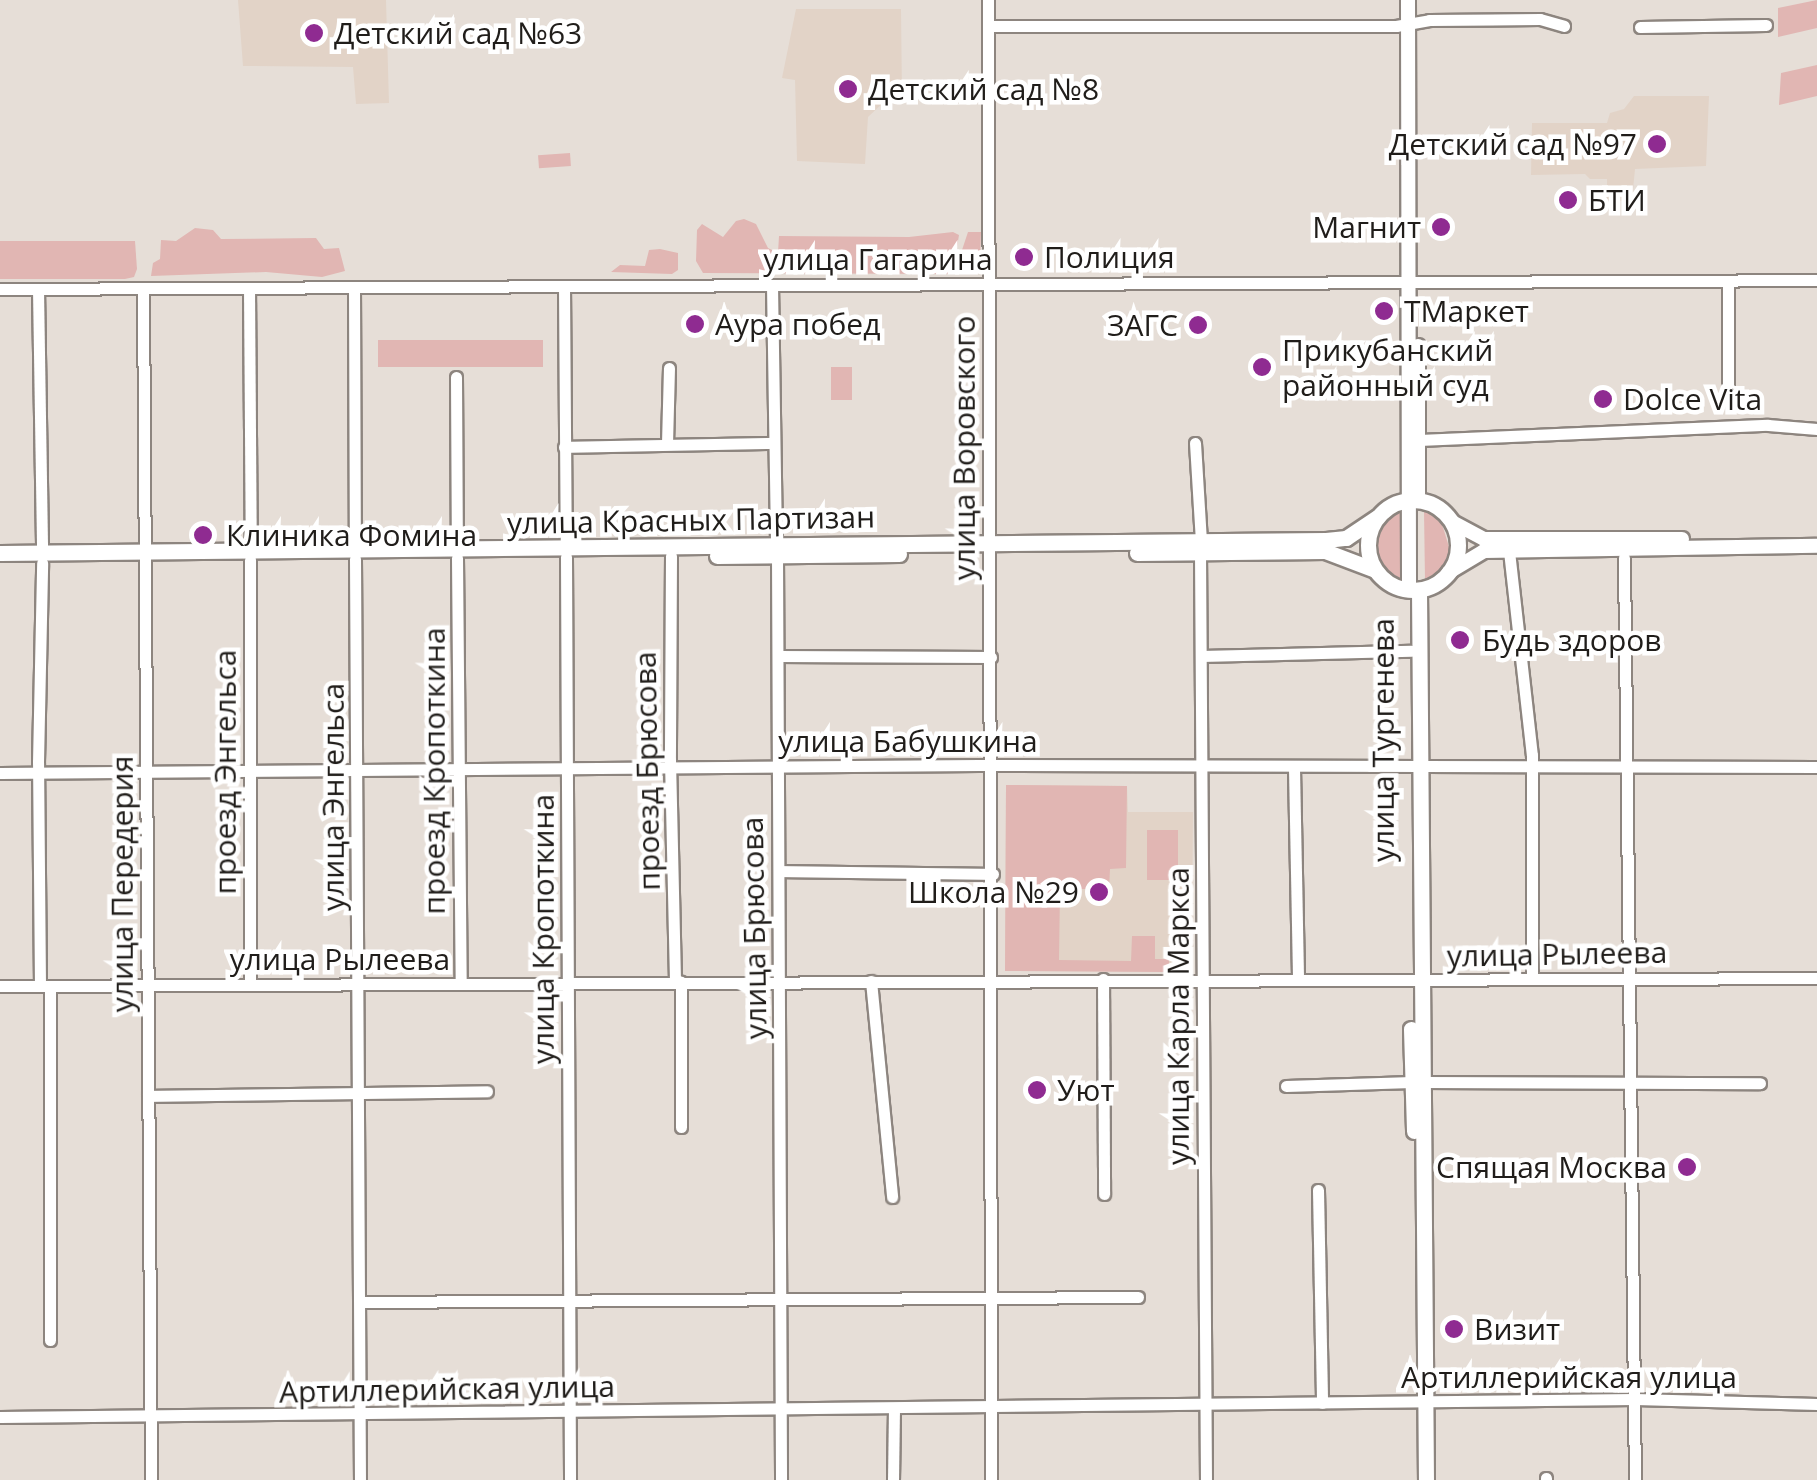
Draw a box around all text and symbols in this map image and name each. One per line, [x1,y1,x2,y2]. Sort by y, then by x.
place label: Детский сад №63 [334,15,582,51]
marker: Детский сад №63 [303,22,325,44]
place label: Детский сад №8 [868,71,1099,107]
marker: Детский сад №8 [837,78,859,100]
place label: Детский сад №97 [1389,126,1637,162]
marker: Детский сад №97 [1646,133,1668,155]
place label: БТИ [1588,182,1646,218]
marker: БТИ [1557,189,1579,211]
place label: Магнит [1312,209,1421,245]
marker: Магнит [1430,216,1452,238]
place label: Полиция [1044,239,1175,275]
street label: улица Гагарина [763,241,993,277]
marker: Полиция [1013,246,1035,268]
place label: ТМаркет [1404,293,1529,329]
marker: ТМаркет [1373,300,1395,322]
place label: Аура побед [715,306,880,342]
place label: ЗАГС [1107,307,1178,343]
marker: Аура побед [684,313,706,335]
marker: ЗАГС [1187,314,1209,336]
street label: улица Воровского [946,316,982,580]
place label: Прикубанский районный суд [1282,332,1493,402]
marker: Прикубанский районный суд [1251,356,1273,378]
place label: Dolce Vita [1623,381,1762,417]
marker: Dolce Vita [1592,388,1614,410]
street label: улица Красных Партизан [507,499,875,541]
place label: Клиника Фомина [226,517,477,553]
marker: Клиника Фомина [190,522,216,548]
street label: улица Тургенева [1365,618,1401,862]
place label: Будь здоров [1482,622,1662,658]
street label: проезд Кропоткина [416,627,452,915]
marker: Будь здоров [1447,627,1473,653]
street label: проезд Энгельса [207,650,243,894]
street label: проезд Брюсова [627,651,667,891]
street label: улица Энгельса [315,683,351,911]
street label: улица Бабушкина [778,723,1038,759]
street label: улица Передерия [104,756,140,1012]
street label: улица Кропоткина [525,794,561,1064]
street label: улица Брюсова [734,816,774,1040]
street label: улица Карла Маркса [1160,867,1196,1165]
place label: Школа №29 [908,874,1079,910]
marker: Школа №29 [1088,881,1110,903]
street label: улица Рылеева [1447,934,1667,974]
street label: улица Рылеева [230,941,450,977]
place label: Уют [1057,1072,1115,1108]
marker: Уют [1026,1079,1048,1101]
place label: Спящая Москва [1436,1149,1667,1185]
marker: Спящая Москва [1676,1156,1698,1178]
place label: Визит [1474,1311,1560,1347]
marker: Визит [1443,1318,1465,1340]
street label: Артиллерийская улица [1401,1359,1737,1395]
street label: Артиллерийская улица [279,1368,615,1410]

